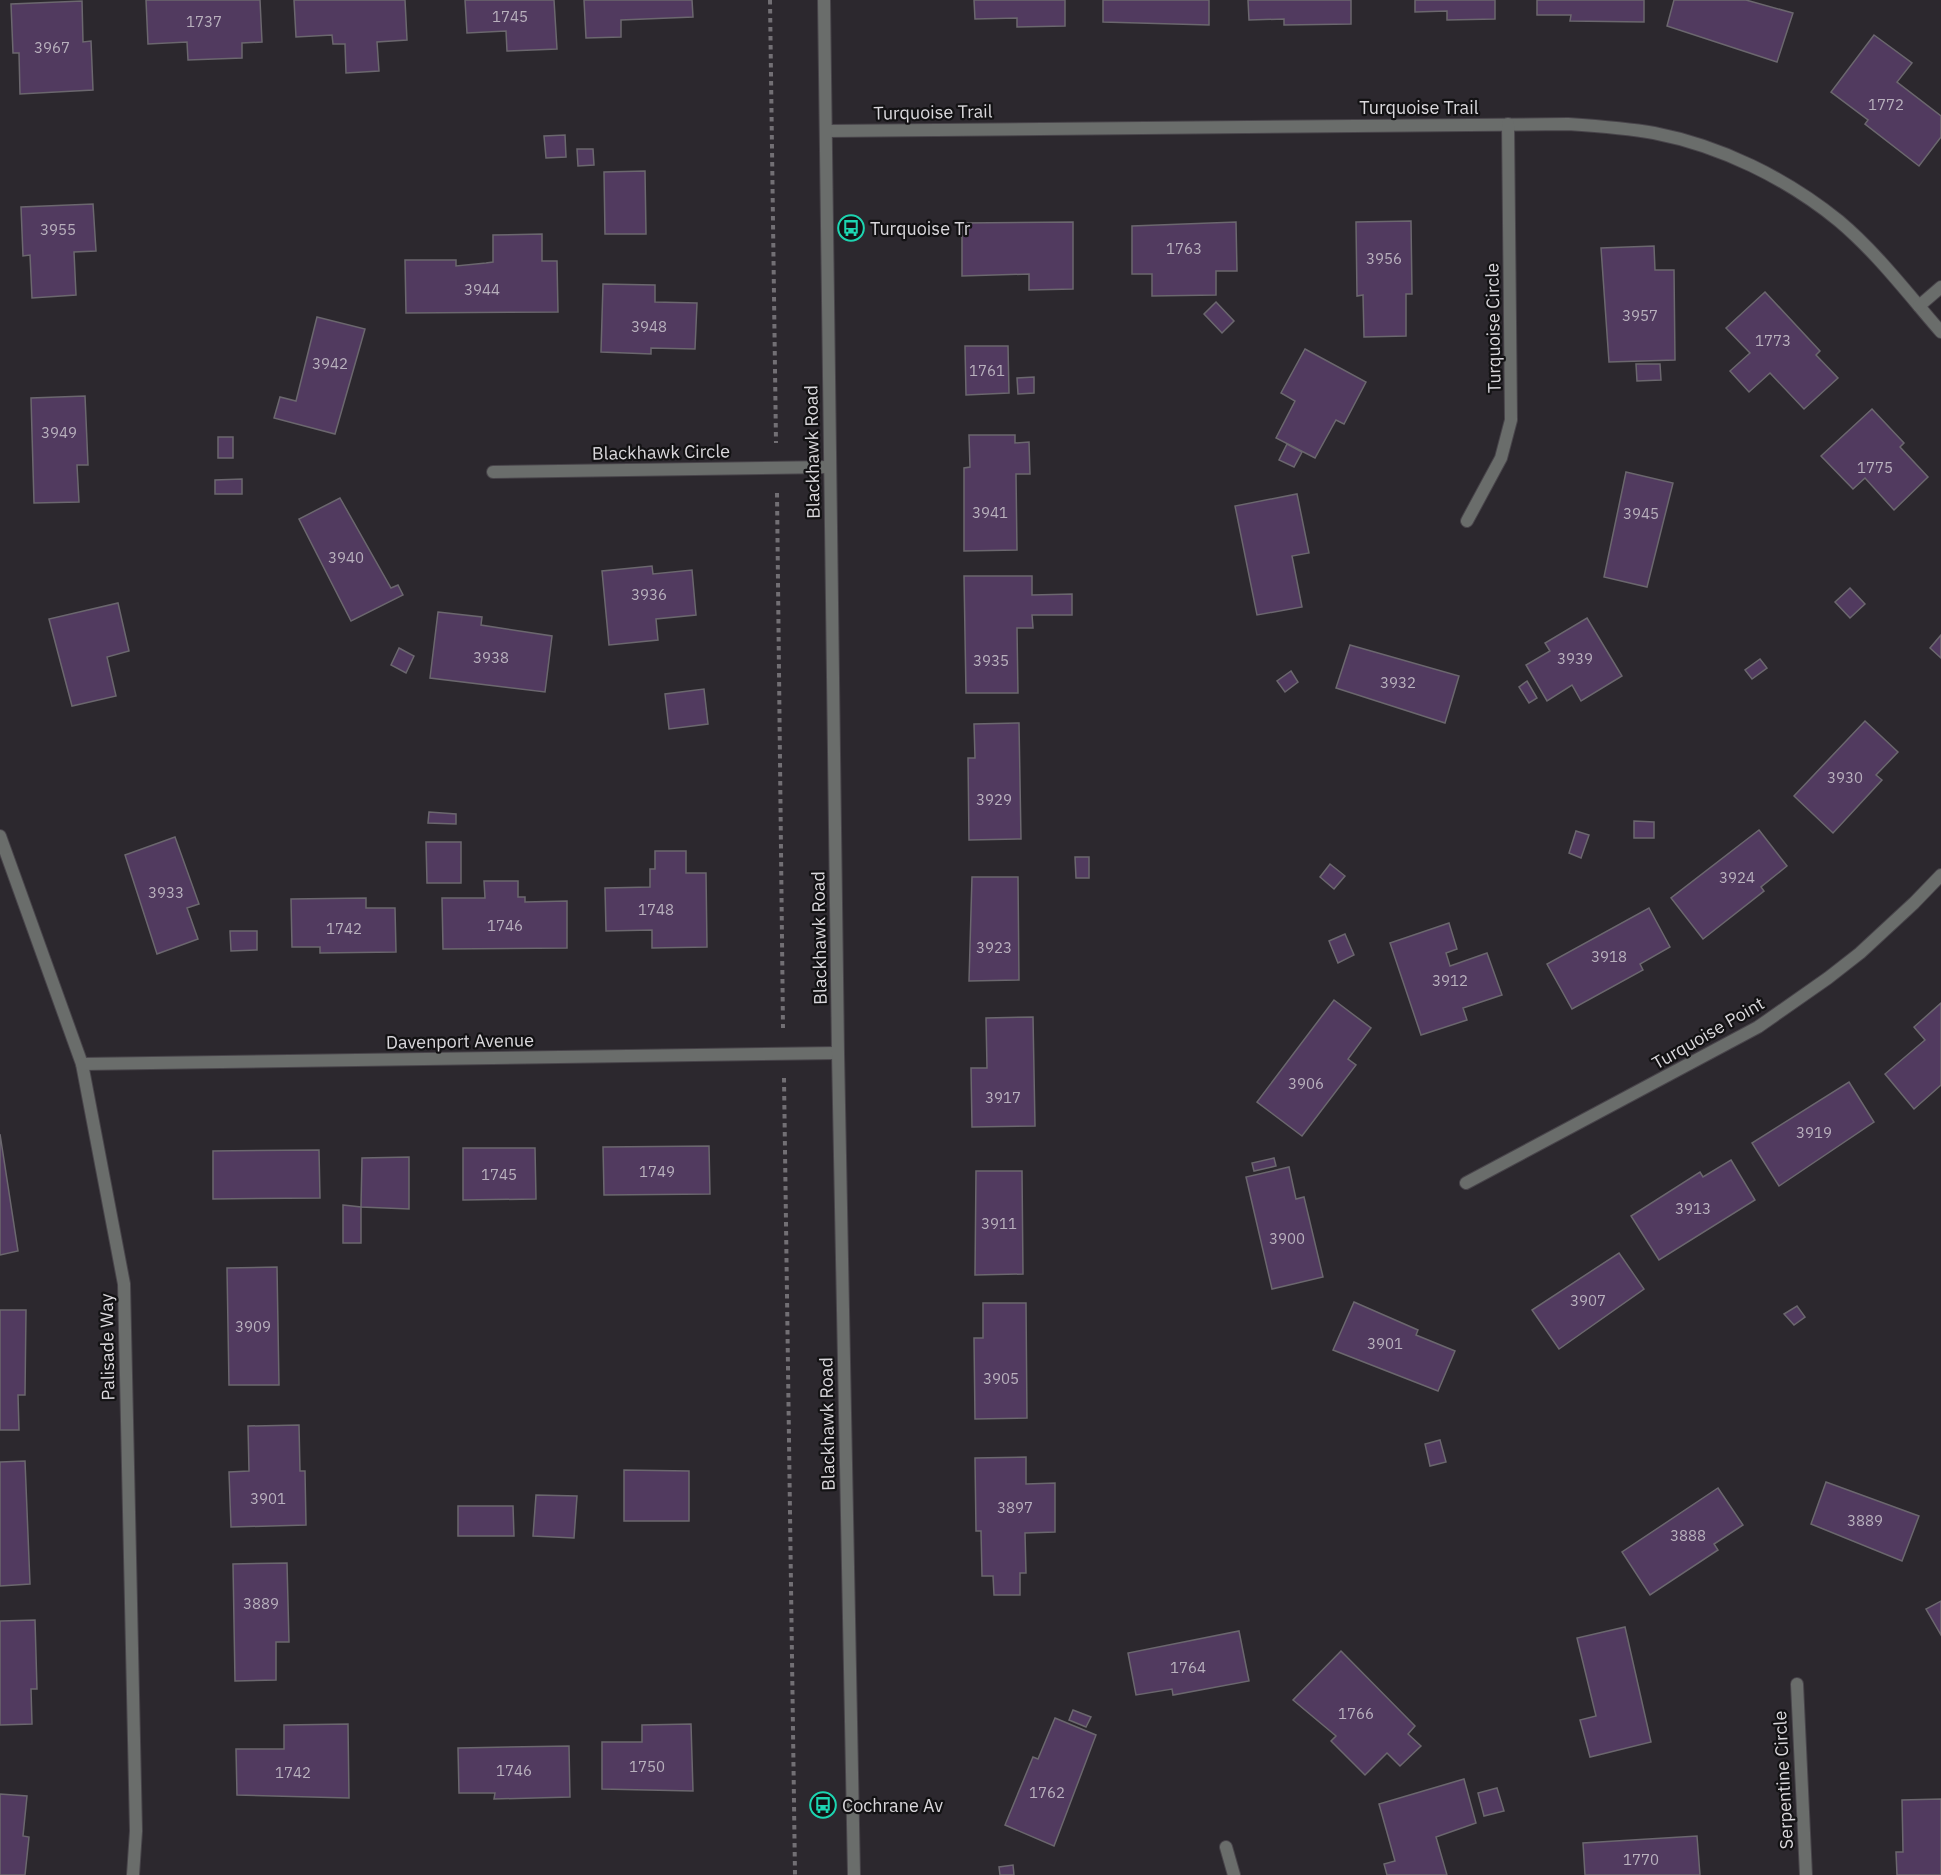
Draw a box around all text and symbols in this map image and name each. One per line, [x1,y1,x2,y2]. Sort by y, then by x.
house number: 1745 [492,7,528,26]
house number: 1737 [186,12,222,31]
house number: 3967 [34,38,70,57]
house number: 1772 [1868,95,1904,114]
street label: Turquoise Trail [1359,96,1479,119]
street label: Turquoise Trail [873,99,993,125]
bus stop icon: Turquoise Tr [836,213,866,243]
place label: Turquoise Tr [870,217,971,240]
house number: 3955 [40,220,76,239]
house number: 1763 [1166,239,1202,258]
house number: 3956 [1366,249,1402,268]
street label: Turquoise Circle [1480,263,1506,393]
house number: 3944 [464,280,500,299]
house number: 3957 [1622,306,1658,325]
house number: 3948 [631,317,667,336]
house number: 1773 [1755,331,1791,350]
house number: 3942 [312,354,348,373]
house number: 1761 [969,361,1005,380]
street label: Blackhawk Road [799,385,825,519]
house number: 3949 [41,423,77,442]
street label: Blackhawk Circle [592,439,730,465]
house number: 1775 [1857,458,1893,477]
house number: 3941 [972,503,1008,522]
house number: 3945 [1623,504,1659,523]
house number: 3940 [328,548,364,567]
house number: 3936 [631,585,667,604]
house number: 3938 [473,648,509,667]
house number: 3939 [1557,649,1593,668]
house number: 3935 [973,651,1009,670]
house number: 3932 [1380,673,1416,692]
house number: 3930 [1827,768,1863,787]
house number: 3929 [976,790,1012,809]
house number: 3924 [1719,868,1755,887]
street label: Blackhawk Road [806,871,832,1005]
house number: 3933 [148,883,184,902]
house number: 1748 [638,900,674,919]
house number: 1746 [487,916,523,935]
house number: 1742 [326,919,362,938]
house number: 3923 [976,938,1012,957]
house number: 3918 [1591,947,1627,966]
house number: 3912 [1432,971,1468,990]
street label: Turquoise Point [1648,992,1768,1074]
street label: Davenport Avenue [386,1028,534,1054]
house number: 3906 [1288,1074,1324,1093]
house number: 3917 [985,1088,1021,1107]
house number: 3919 [1796,1123,1832,1142]
house number: 1749 [639,1162,675,1181]
house number: 1745 [481,1165,517,1184]
house number: 3913 [1675,1199,1711,1218]
house number: 3911 [981,1214,1017,1233]
house number: 3900 [1269,1229,1305,1248]
house number: 3907 [1570,1291,1606,1310]
street label: Palisade Way [95,1293,119,1401]
house number: 3909 [235,1317,271,1336]
house number: 3901 [1367,1334,1403,1353]
street label: Blackhawk Road [814,1357,840,1491]
house number: 3905 [983,1369,1019,1388]
house number: 3901 [250,1489,286,1508]
house number: 3897 [997,1498,1033,1517]
house number: 3889 [1847,1511,1883,1530]
house number: 3888 [1670,1526,1706,1545]
house number: 3889 [243,1594,279,1613]
house number: 1764 [1170,1658,1206,1677]
house number: 1766 [1338,1704,1374,1723]
street label: Serpentine Circle [1768,1710,1798,1850]
house number: 1750 [629,1757,665,1776]
house number: 1746 [496,1761,532,1780]
house number: 1742 [275,1763,311,1782]
house number: 1762 [1029,1783,1065,1802]
bus stop icon: Cochrane Av [808,1790,838,1820]
place label: Cochrane Av [842,1794,943,1817]
house number: 1770 [1623,1850,1659,1869]

